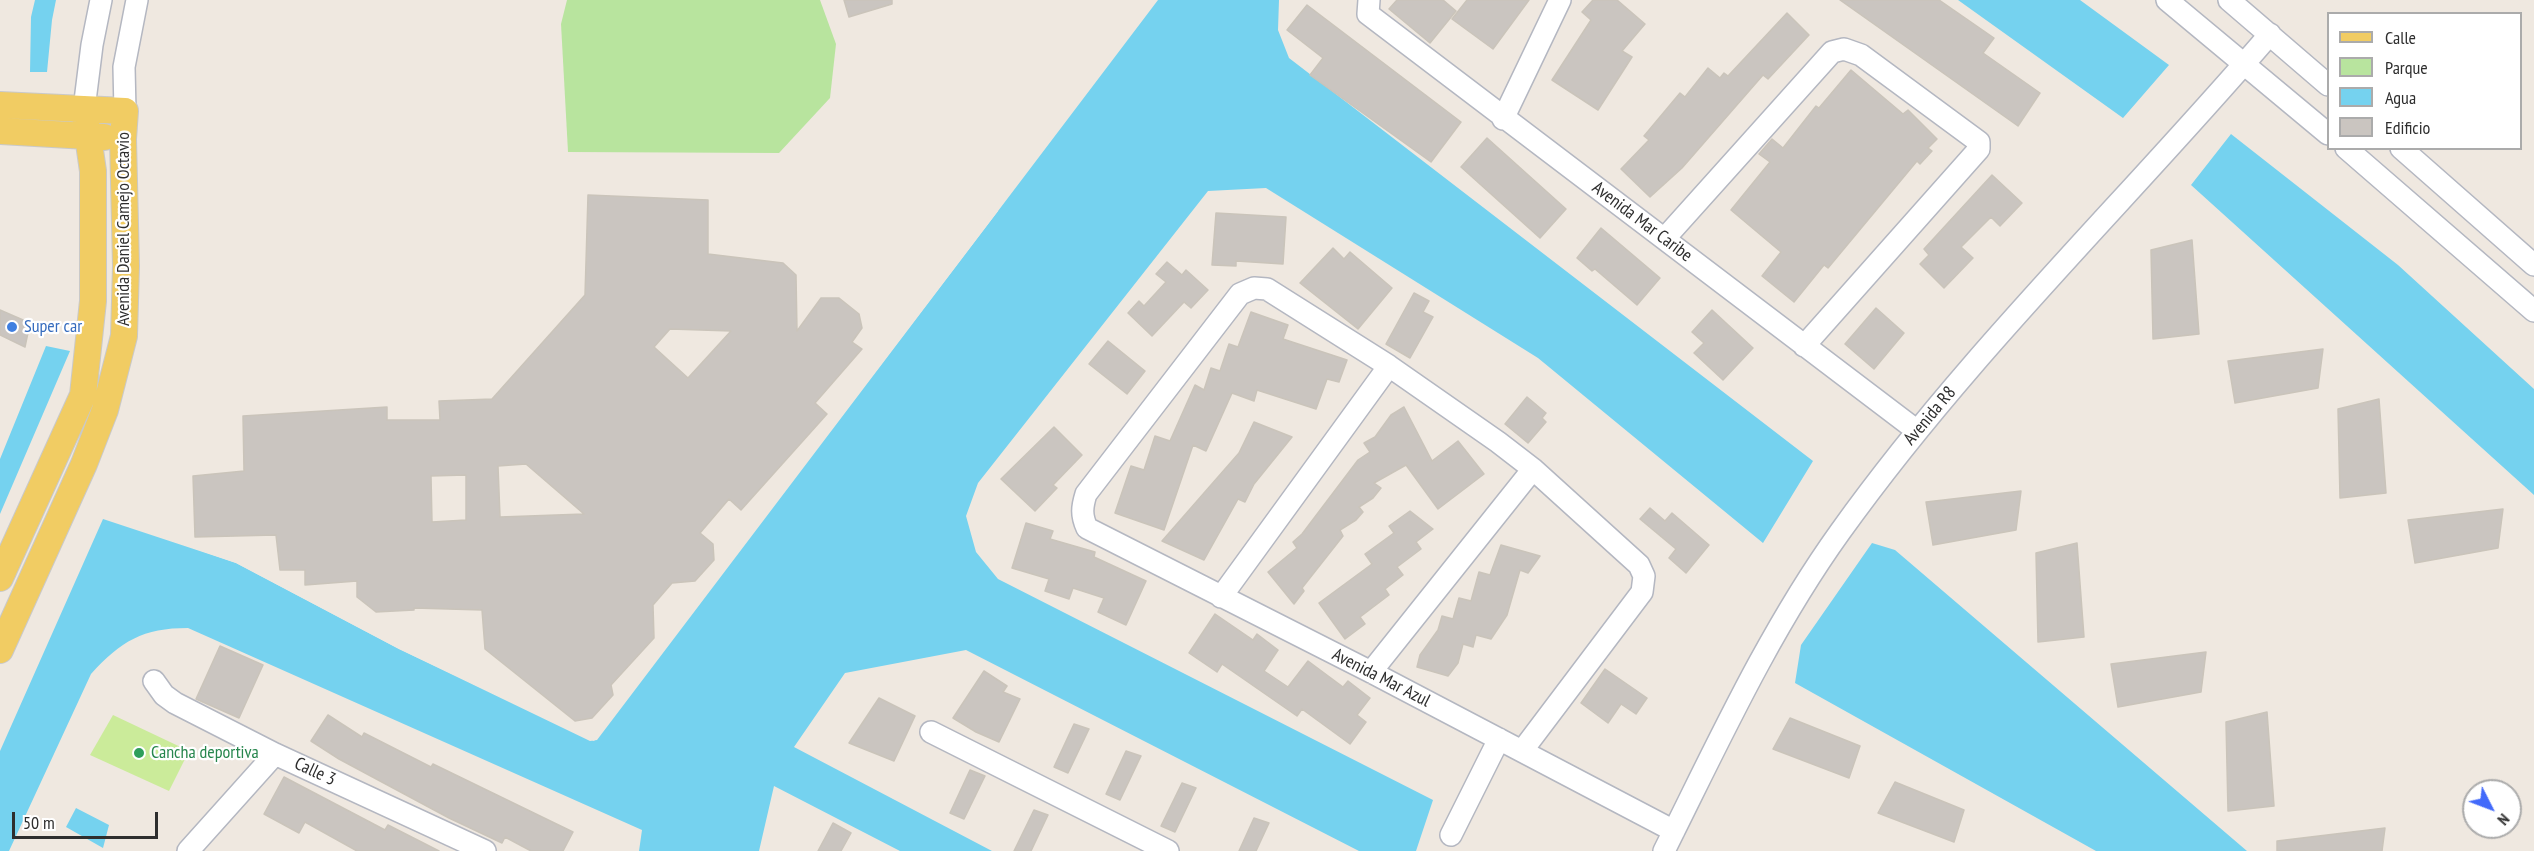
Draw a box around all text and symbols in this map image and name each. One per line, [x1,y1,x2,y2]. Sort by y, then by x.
legend [2327,12,2522,150]
text: Calle [2385,26,2416,49]
text: Parque [2385,56,2428,79]
text: Agua [2385,86,2416,109]
text: Edificio [2385,116,2430,139]
street label: Avenida Daniel Camejo Octavio [113,132,135,326]
street label: Avenida Mar Caribe [1588,177,1696,267]
place label: Super car [24,316,82,338]
marker: Super car [5,320,19,334]
street label: Avenida R8 [1899,382,1961,450]
street label: Avenida Mar Azul [1328,644,1434,712]
place label: Cancha deportiva [151,742,259,764]
marker: Cancha deportiva [132,746,146,760]
street label: Calle 3 [291,753,339,791]
north arrow [2462,779,2522,839]
scale bar [15,800,160,838]
text: N [2494,810,2514,830]
text: 50 m [23,811,55,834]

